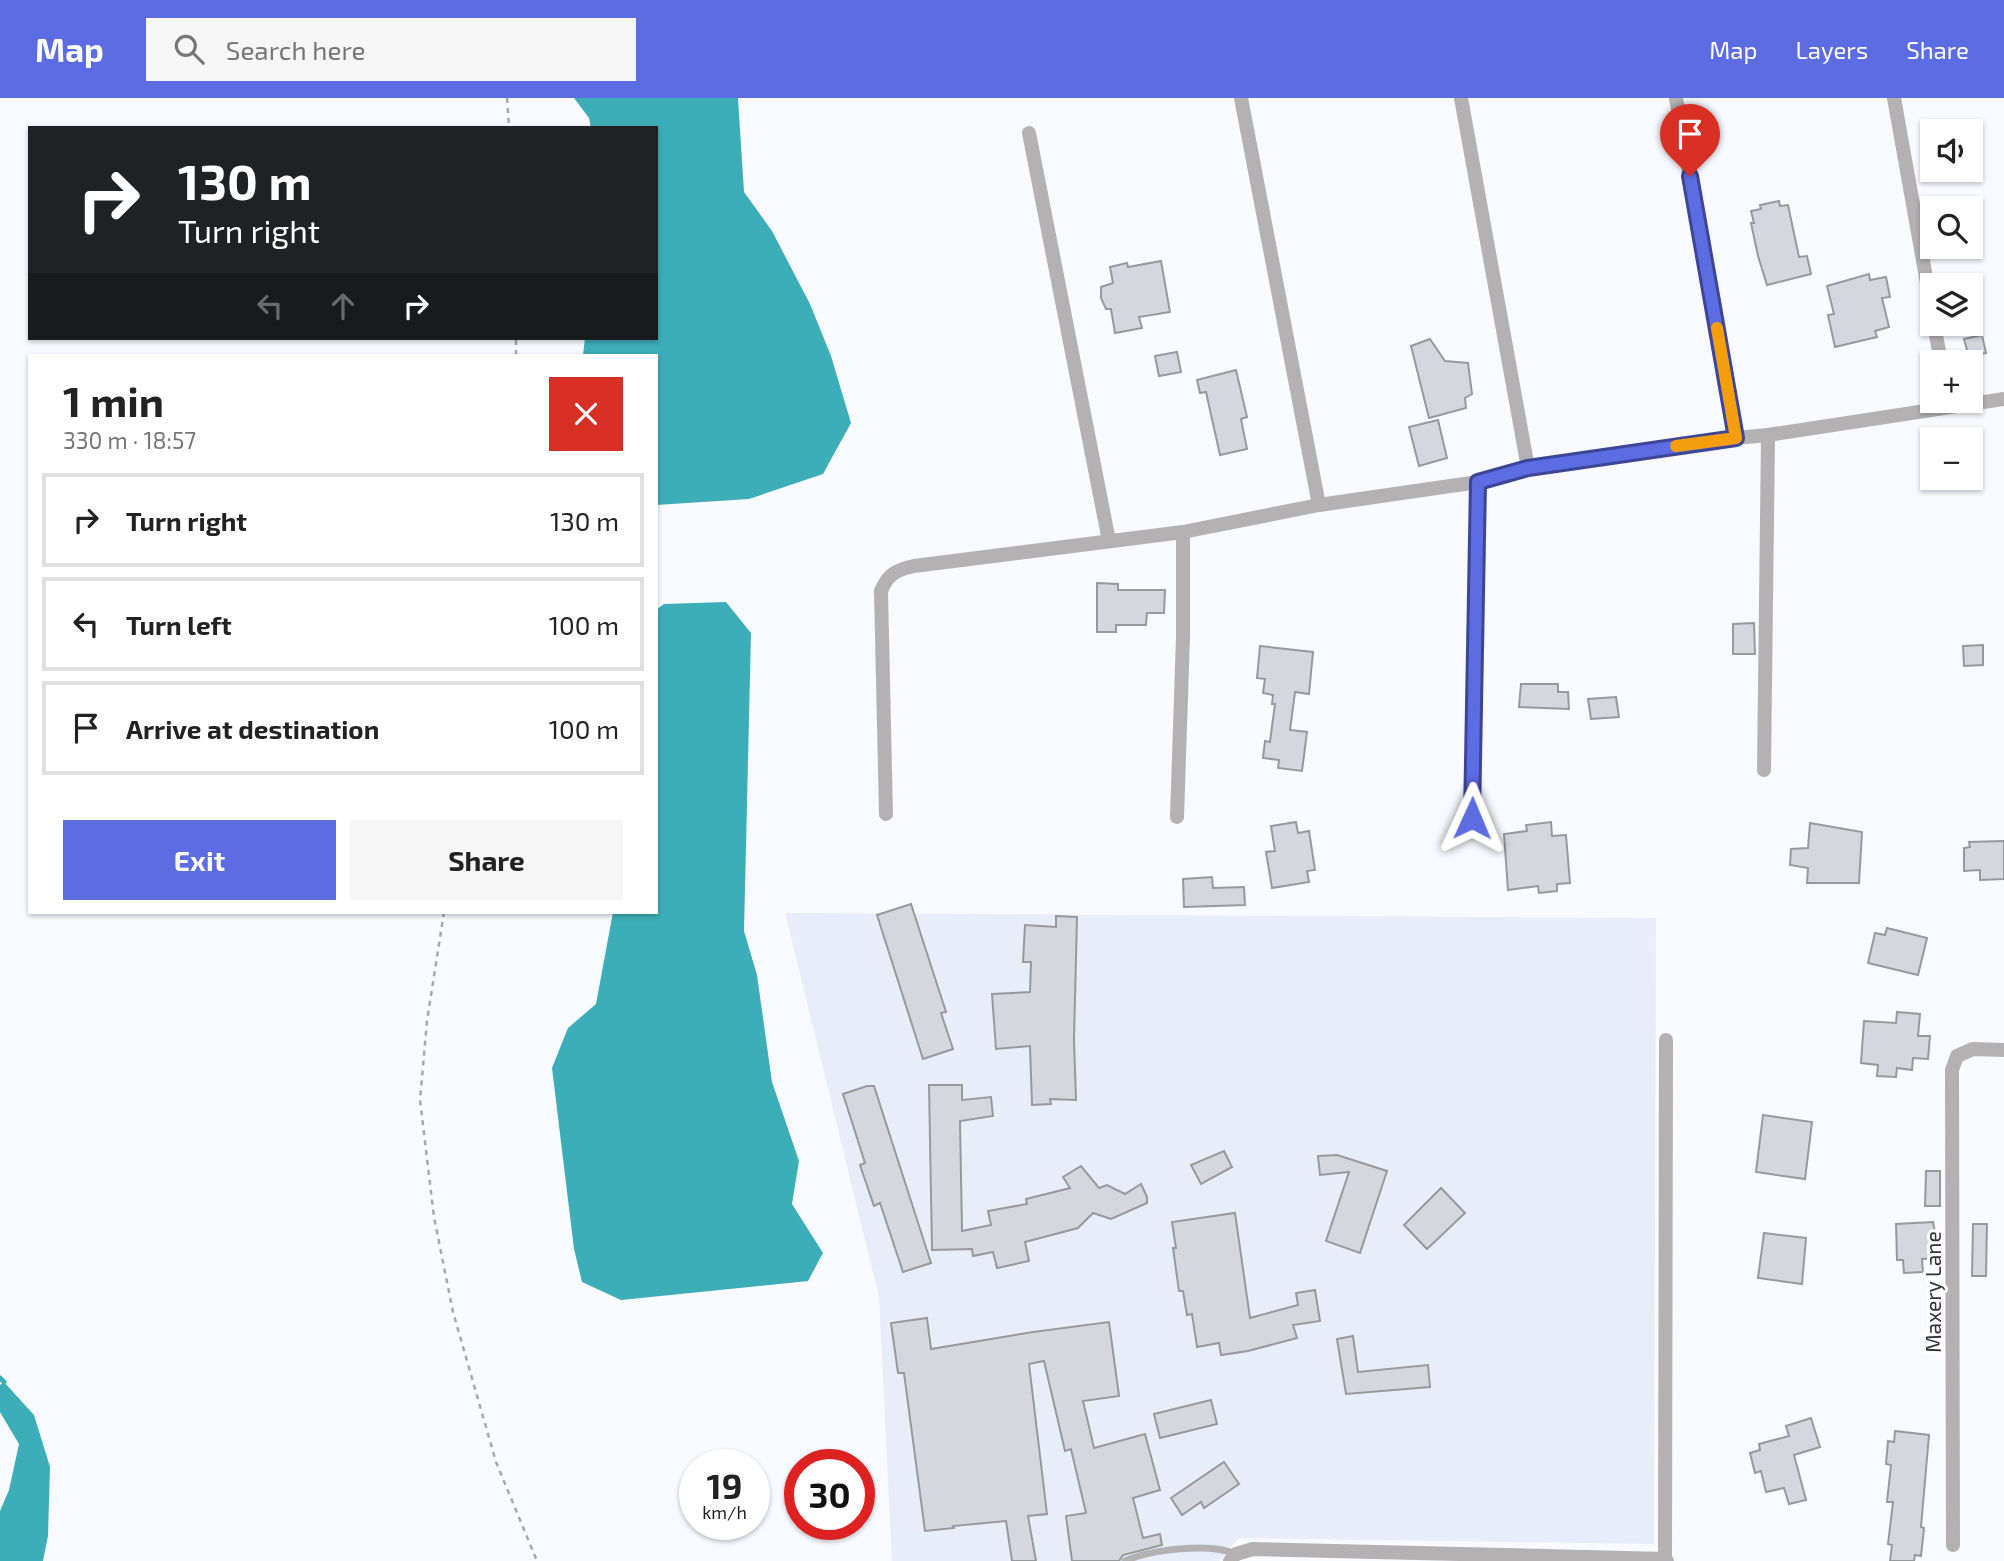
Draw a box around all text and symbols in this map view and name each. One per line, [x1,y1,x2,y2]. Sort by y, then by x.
search box [146,18,636,81]
text: Map [35,29,104,69]
icon: search [170,30,208,68]
text: Search here [226,34,365,65]
text: Map [1709,35,1757,64]
text: Layers [1795,35,1868,64]
text: Share [1906,35,1969,64]
pin [1660,104,1720,176]
icon: arrive [1671,115,1709,153]
map controls [1920,119,1983,490]
button: sound [1920,119,1983,182]
text: 130 m [178,151,312,210]
icon: right [63,154,154,245]
button: search [1920,196,1983,259]
text: Turn right [178,211,320,249]
button: layers [1920,273,1983,336]
icon: left [251,287,289,325]
icon: ahead [324,287,362,325]
icon: right [397,287,435,325]
button: + [1920,350,1983,413]
text: 1 min [63,375,164,425]
button: close [549,377,623,451]
text: 330 m · 18:57 [63,426,196,454]
button: − [1920,427,1983,490]
icon: right [67,501,105,539]
text: Turn right [126,505,247,536]
text: 130 m [550,505,619,536]
icon: left [67,605,105,643]
text: Turn left [126,609,232,640]
text: 100 m [549,609,619,640]
icon: arrive [67,709,105,747]
text: Arrive at destination [126,713,379,744]
text: 100 m [549,713,619,744]
position arrow [1435,781,1509,855]
button: Exit [63,820,336,900]
button: Share [350,820,623,900]
street label: Maxery Lane [1920,1231,1945,1353]
speed limit sign: 30 [784,1449,875,1540]
text: 19 [707,1464,742,1506]
text: km/h [702,1501,747,1523]

